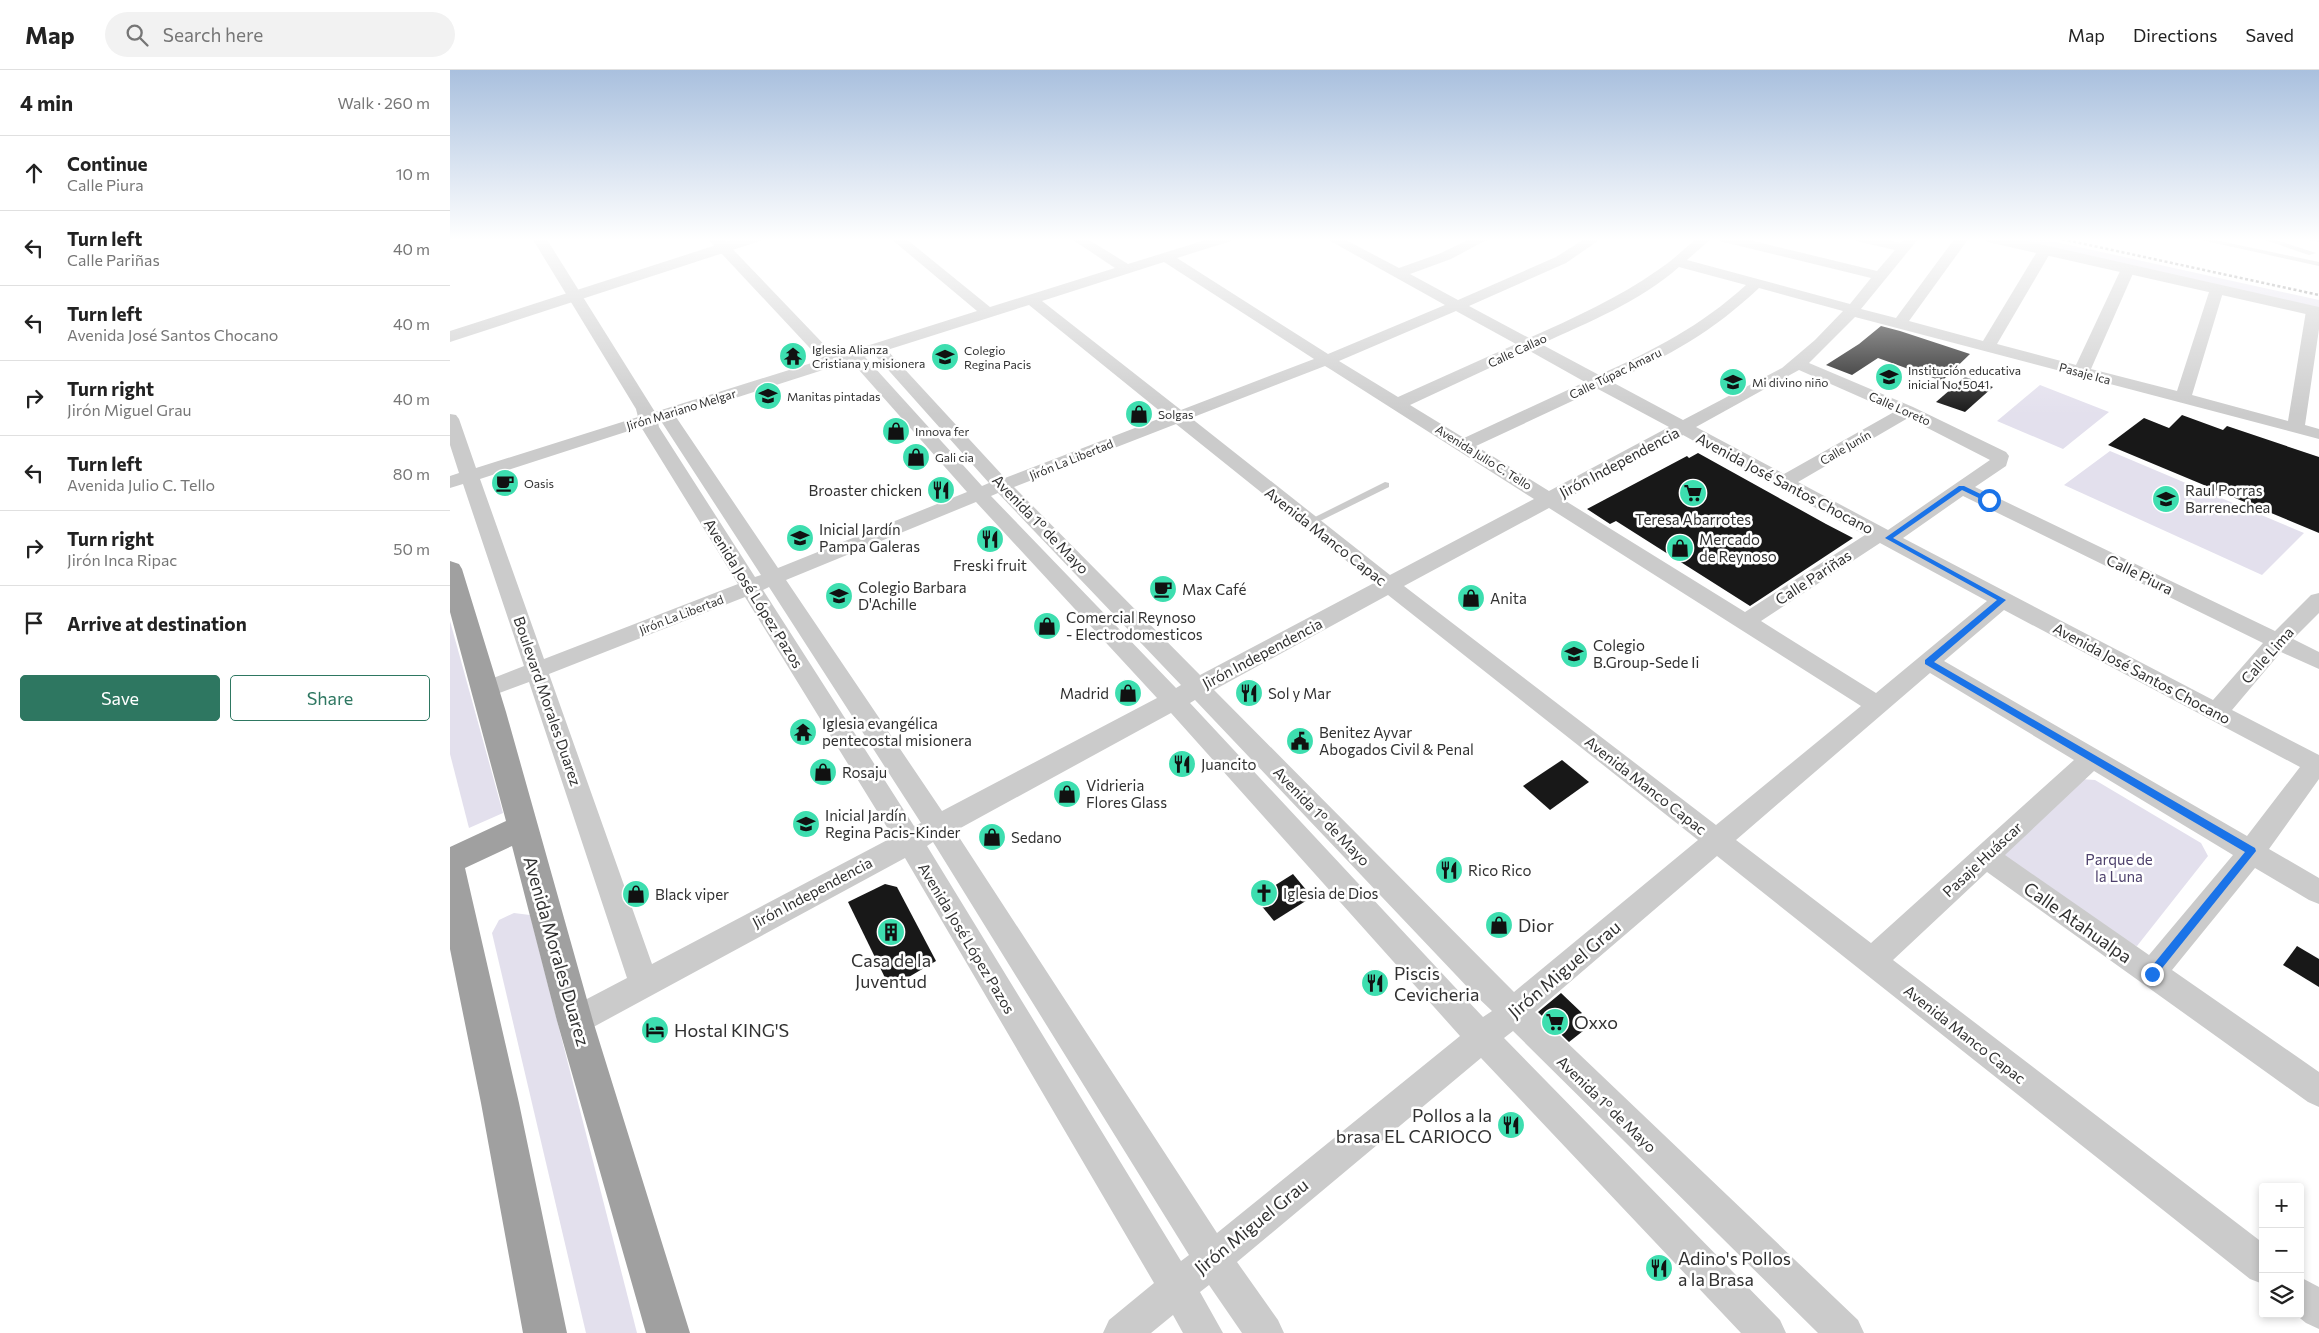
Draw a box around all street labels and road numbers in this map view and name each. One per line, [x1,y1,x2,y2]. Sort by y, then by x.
street label: Calle Callao [1485,330,1549,370]
street label: Calle Túpac Amaru [1567,345,1663,401]
street label: Pasaje Ica [2058,359,2112,387]
street label: Jirón Mariano Melgar [624,386,738,433]
street label: Calle Loreto [1867,388,1933,428]
street label: Avenida Julio C. Tello [1433,422,1535,493]
street label: Jirón Independencia [1556,423,1682,501]
street label: Calle Junín [1817,427,1873,468]
street label: Avenida José Santos Chocano [1693,429,1877,537]
street label: Jirón La Libertad [1027,436,1115,483]
street label: Avenida 1º de Mayo [989,471,1093,577]
street label: Avenida Manco Capac [1262,483,1390,589]
street label: Avenida José López Pazos [701,515,807,671]
street label: Calle Pariñas [1772,546,1854,608]
street label: Calle Piura [2104,550,2176,598]
street label: Jirón La Libertad [637,591,726,637]
street label: Boulevard Morales Duarez [511,614,585,788]
street label: Jirón Independencia [1199,614,1325,692]
street label: Avenida José Santos Chocano [2050,619,2234,727]
street label: Calle Lima [2237,623,2297,687]
street label: Avenida Manco Capac [1582,732,1710,838]
street label: Avenida 1º de Mayo [1270,763,1374,869]
street label: Pasaje Huáscar [1939,818,2025,900]
street label: Jirón Independencia [749,853,875,931]
street label: Avenida Morales Duarez [519,854,595,1048]
street label: Avenida José López Pazos [915,859,1019,1017]
street label: Calle Atahualpa [2020,877,2136,967]
street label: Jirón Miguel Grau [1503,916,1625,1022]
street label: Avenida Manco Capac [1901,981,2029,1087]
street label: Avenida 1º de Mayo [1554,1052,1660,1156]
street label: Jirón Miguel Grau [1190,1173,1312,1279]

